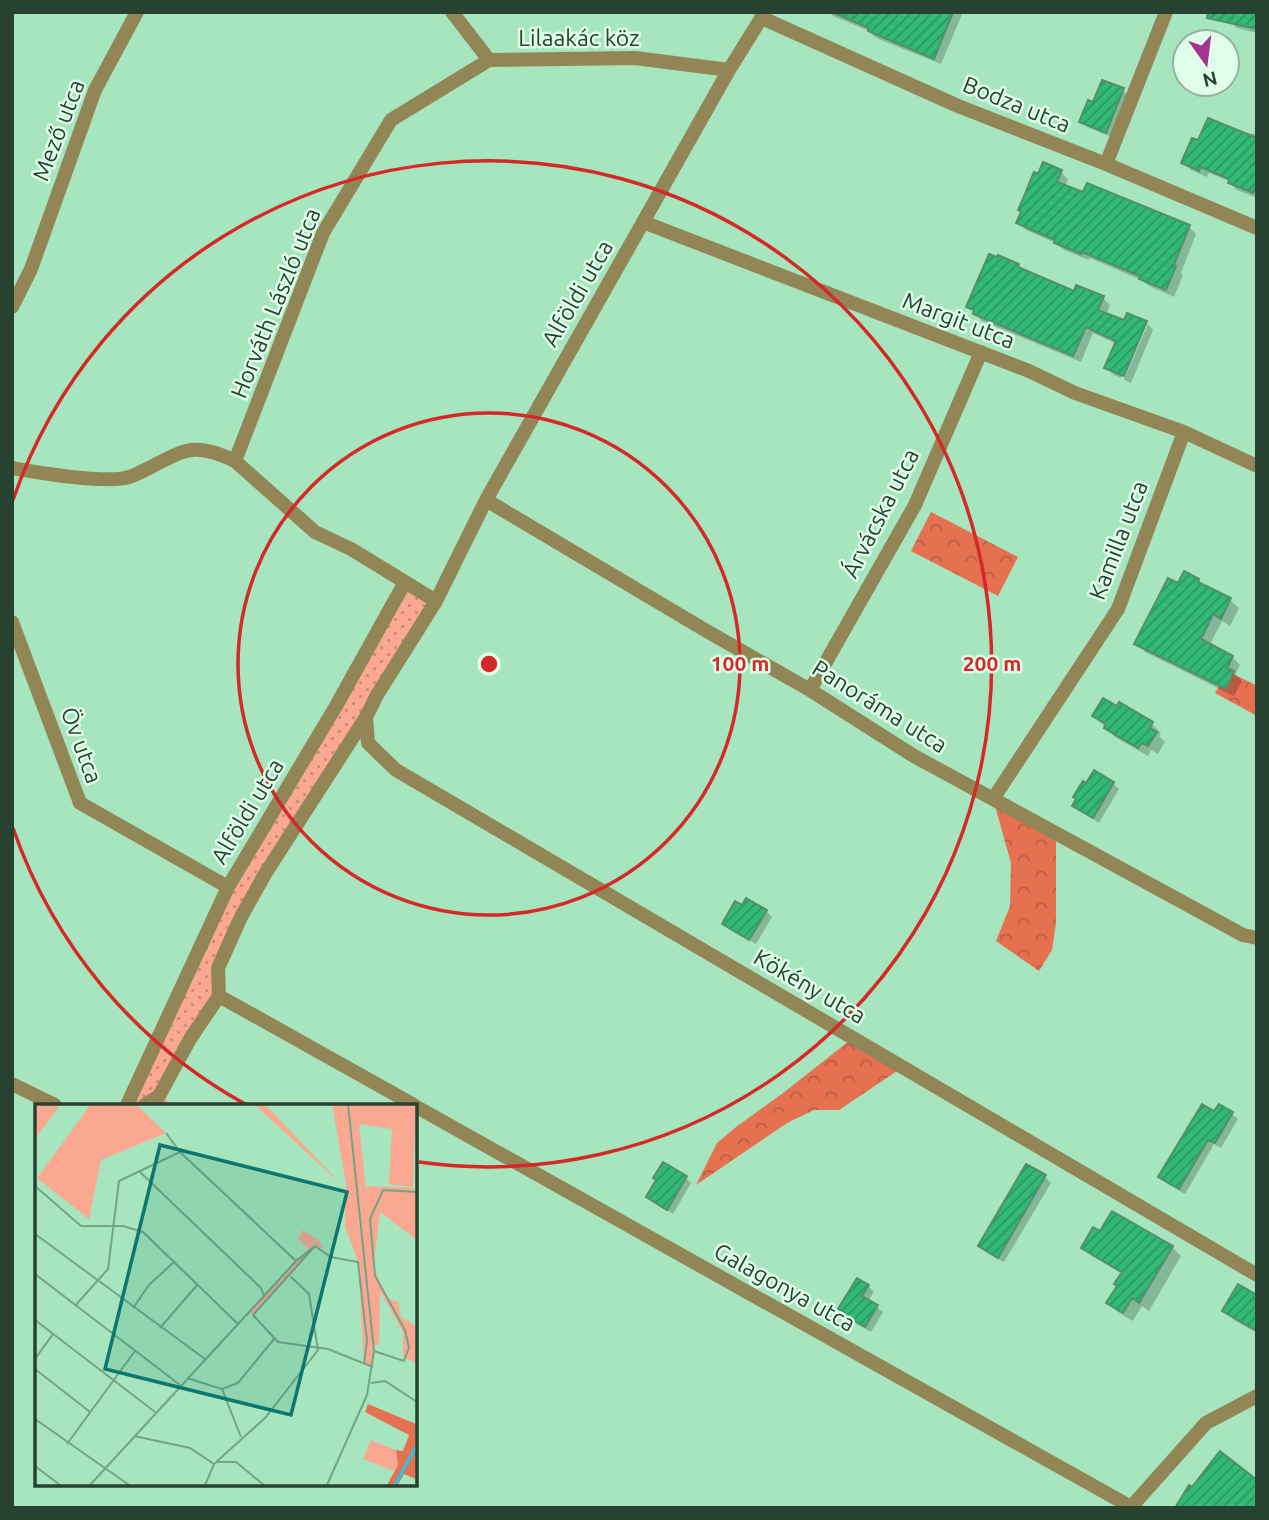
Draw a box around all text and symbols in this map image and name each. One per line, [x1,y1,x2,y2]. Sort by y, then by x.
street label: Lilaakác köz [518,25,640,50]
north arrow [1171,28,1241,98]
text: N [1201,67,1220,92]
street label: Bodza utca [960,71,1074,137]
street label: Mező utca [27,76,89,184]
street label: Horváth László utca [225,204,325,402]
street label: Alföldi utca [537,236,617,350]
street label: Margit utca [899,287,1019,353]
street label: Árvácska utca [836,444,923,582]
street label: Kamilla utca [1084,477,1152,603]
text: 100 m [711,651,769,675]
text: 200 m [963,651,1021,675]
centre of rings [477,652,501,676]
street label: Panoráma utca [808,655,952,757]
street label: Öv utca [57,704,107,786]
street label: Alföldi utca [206,754,288,868]
street label: Kökény utca [750,944,870,1028]
inset map [35,1104,416,1485]
street label: Galagonya utca [710,1238,860,1336]

